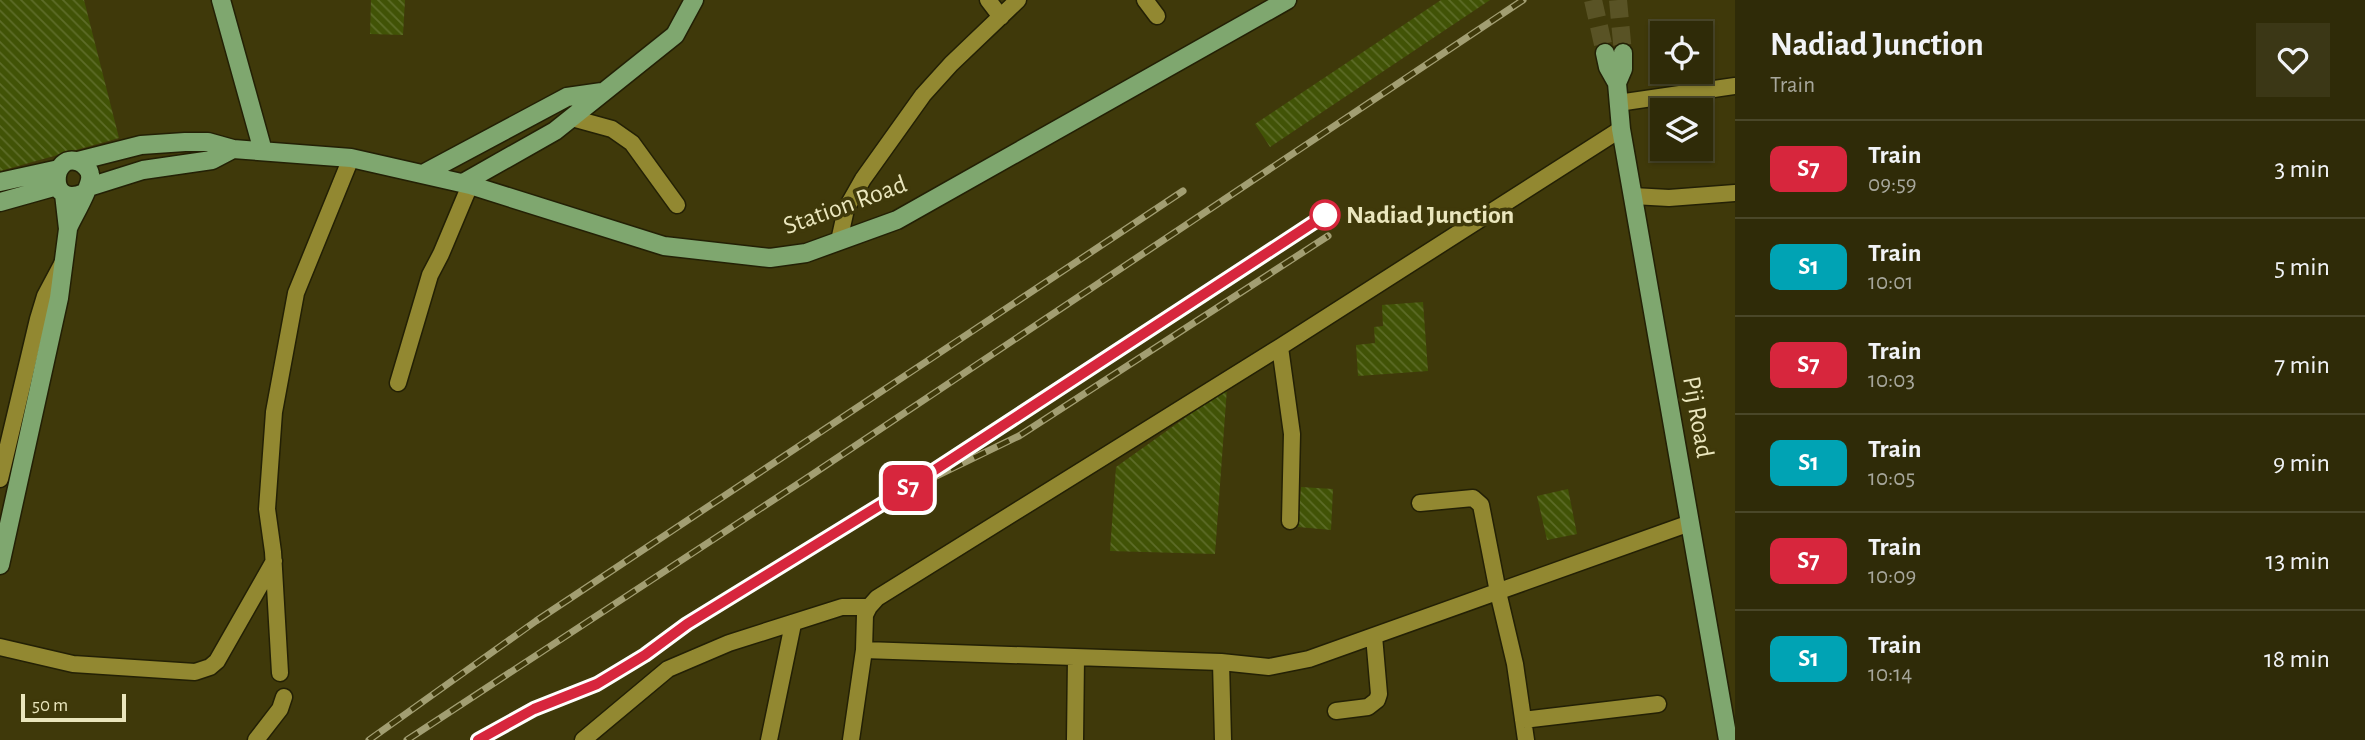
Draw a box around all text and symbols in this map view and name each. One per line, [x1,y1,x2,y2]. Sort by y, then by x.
map controls [1650,21,1713,161]
button: locate [1650,21,1713,84]
button: heart [2256,23,2330,97]
text: Nadiad Junction [1770,29,1984,62]
text: Train [1770,74,1815,97]
button: layers [1650,98,1713,161]
text: Train [1868,142,1921,168]
text: 3 min [2274,156,2330,182]
text: S7 [1797,157,1820,181]
street label: Station Road [780,171,910,239]
text: 09:59 [1868,173,1917,196]
marker: Nadiad Junction [1310,200,1340,230]
place label: Nadiad Junction [1346,202,1514,228]
text: Train [1868,240,1921,266]
text: 5 min [2274,254,2330,280]
text: S1 [1798,255,1819,279]
text: 10:01 [1868,271,1913,294]
text: Train [1868,338,1921,364]
text: 7 min [2274,352,2330,378]
text: S7 [1797,353,1820,377]
text: 10:03 [1868,369,1915,392]
street label: Pij Road [1678,374,1718,460]
text: Train [1868,436,1921,462]
text: 9 min [2273,450,2330,476]
text: S1 [1798,451,1819,475]
line badge: S7 [876,465,940,511]
text: 10:05 [1868,467,1915,490]
text: S7 [897,476,919,500]
text: Train [1868,534,1921,560]
text: 13 min [2266,548,2330,574]
text: S7 [1797,549,1820,573]
text: 10:09 [1868,565,1916,588]
text: Train [1868,632,1921,658]
text: 18 min [2264,646,2330,672]
text: S1 [1798,647,1819,671]
text: 10:14 [1868,663,1912,686]
scale bar [21,691,126,723]
text: 50 m [32,696,68,715]

